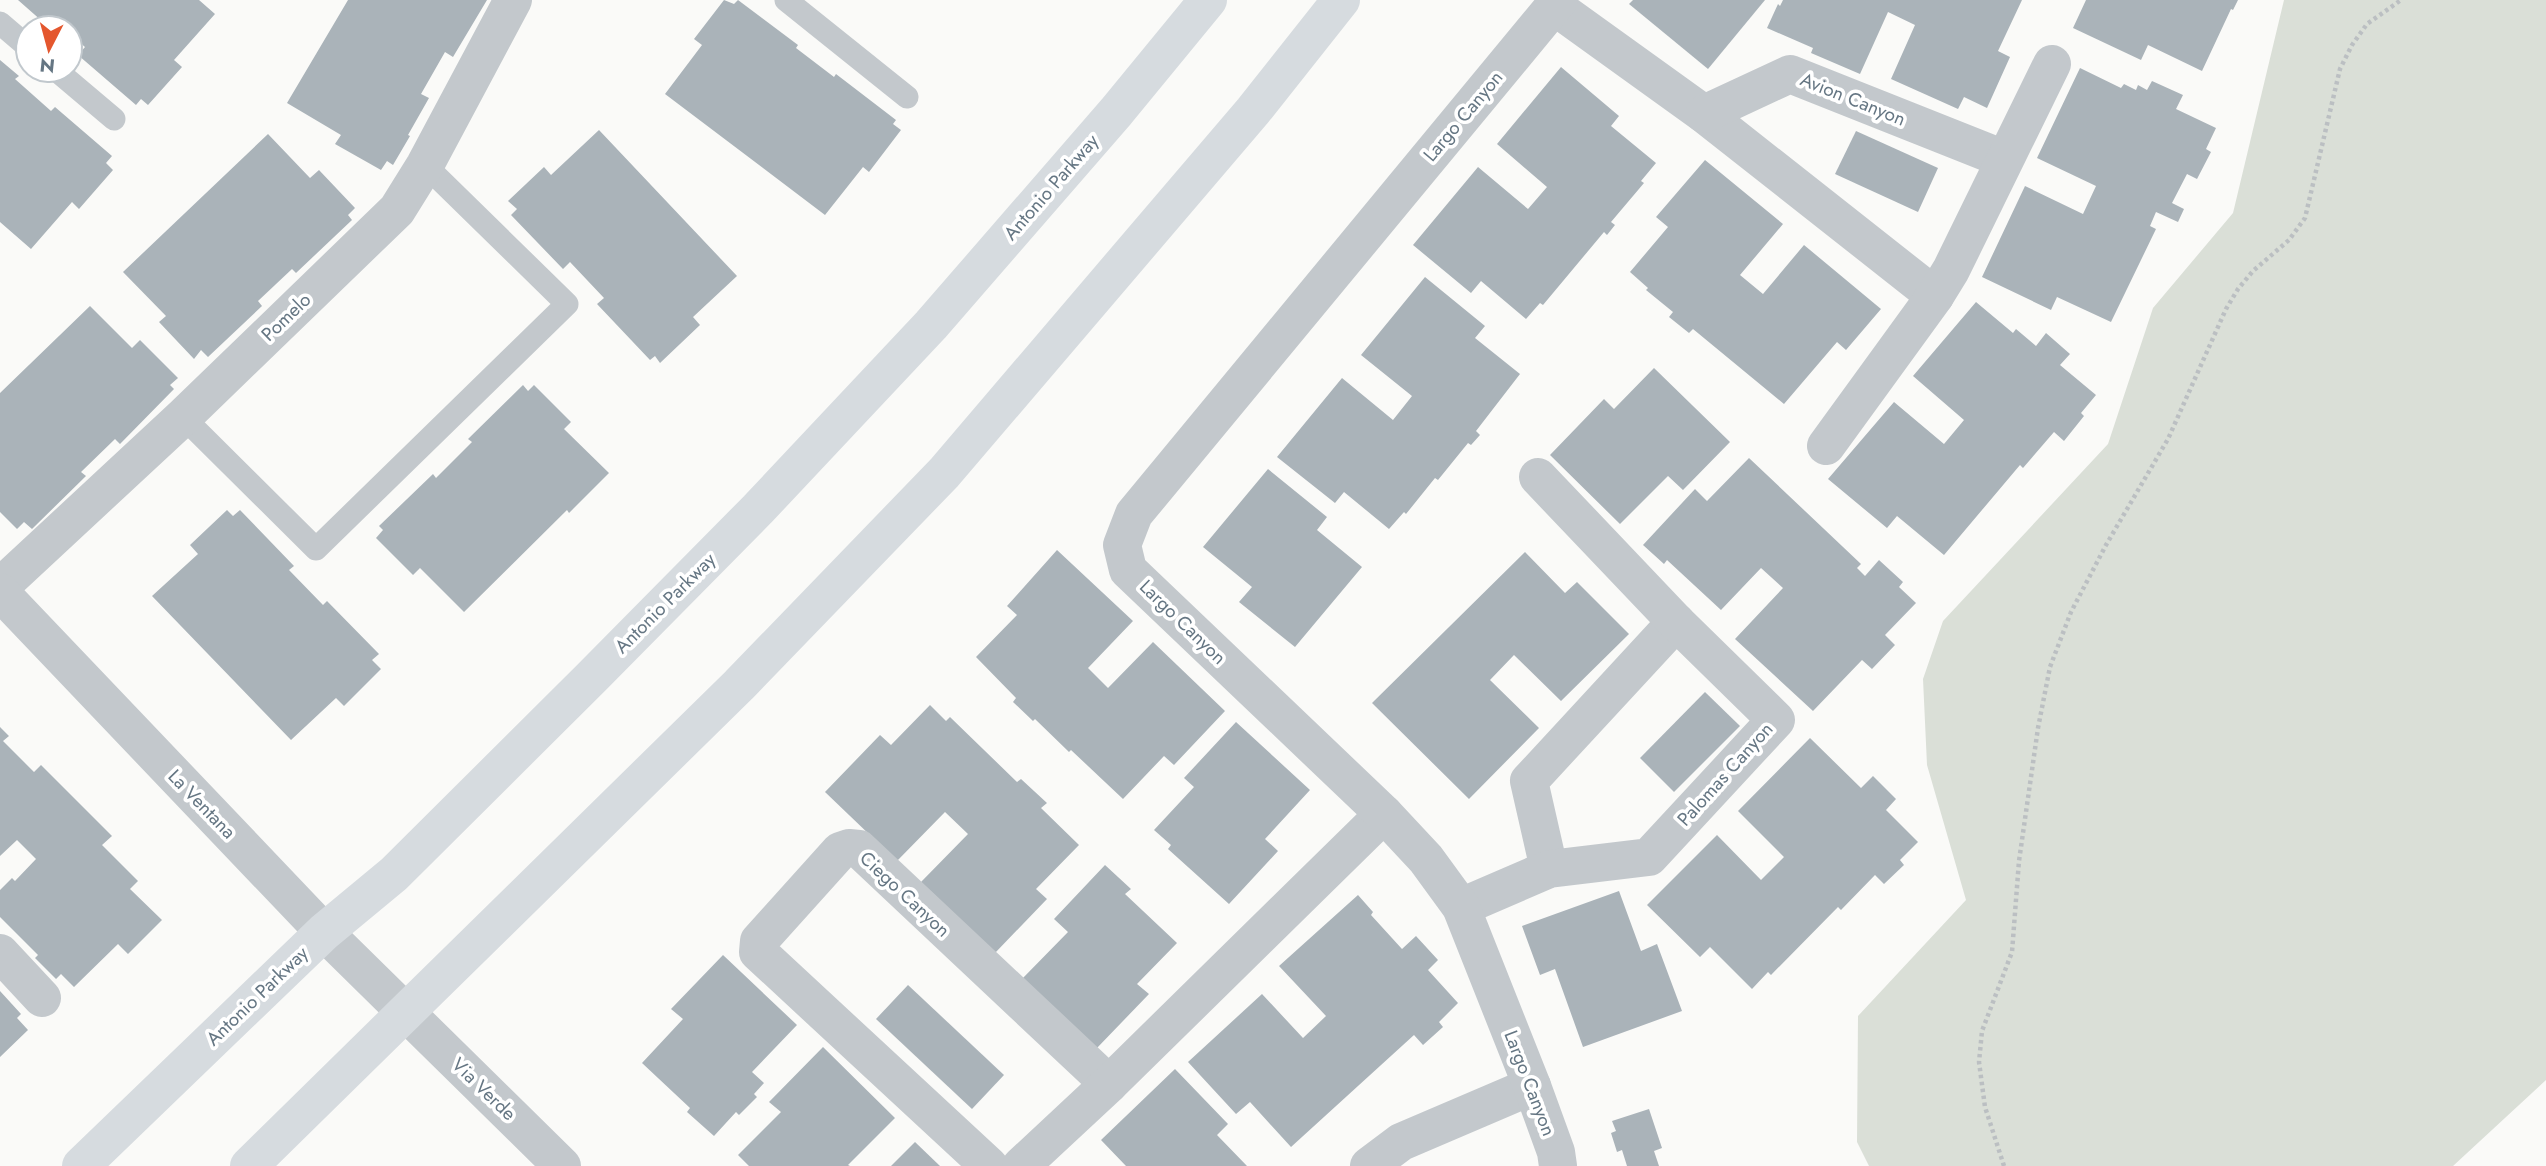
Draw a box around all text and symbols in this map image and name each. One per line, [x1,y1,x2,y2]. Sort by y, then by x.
north arrow [14,14,84,84]
text: N [38,51,56,80]
street label: Largo Canyon [1417,65,1509,167]
street label: Avion Canyon [1796,66,1910,132]
street label: Antonio Parkway [997,128,1105,246]
street label: Pomelo [255,287,317,347]
street label: Antonio Parkway [608,546,722,660]
street label: Largo Canyon [1134,574,1232,670]
street label: Palomas Canyon [1671,716,1779,832]
street label: La Ventana [162,763,242,845]
street label: Ciego Canyon [854,845,956,943]
street label: Antonio Parkway [200,940,315,1052]
street label: Largo Canyon [1497,1026,1563,1140]
street label: Via Verde [446,1051,522,1127]

